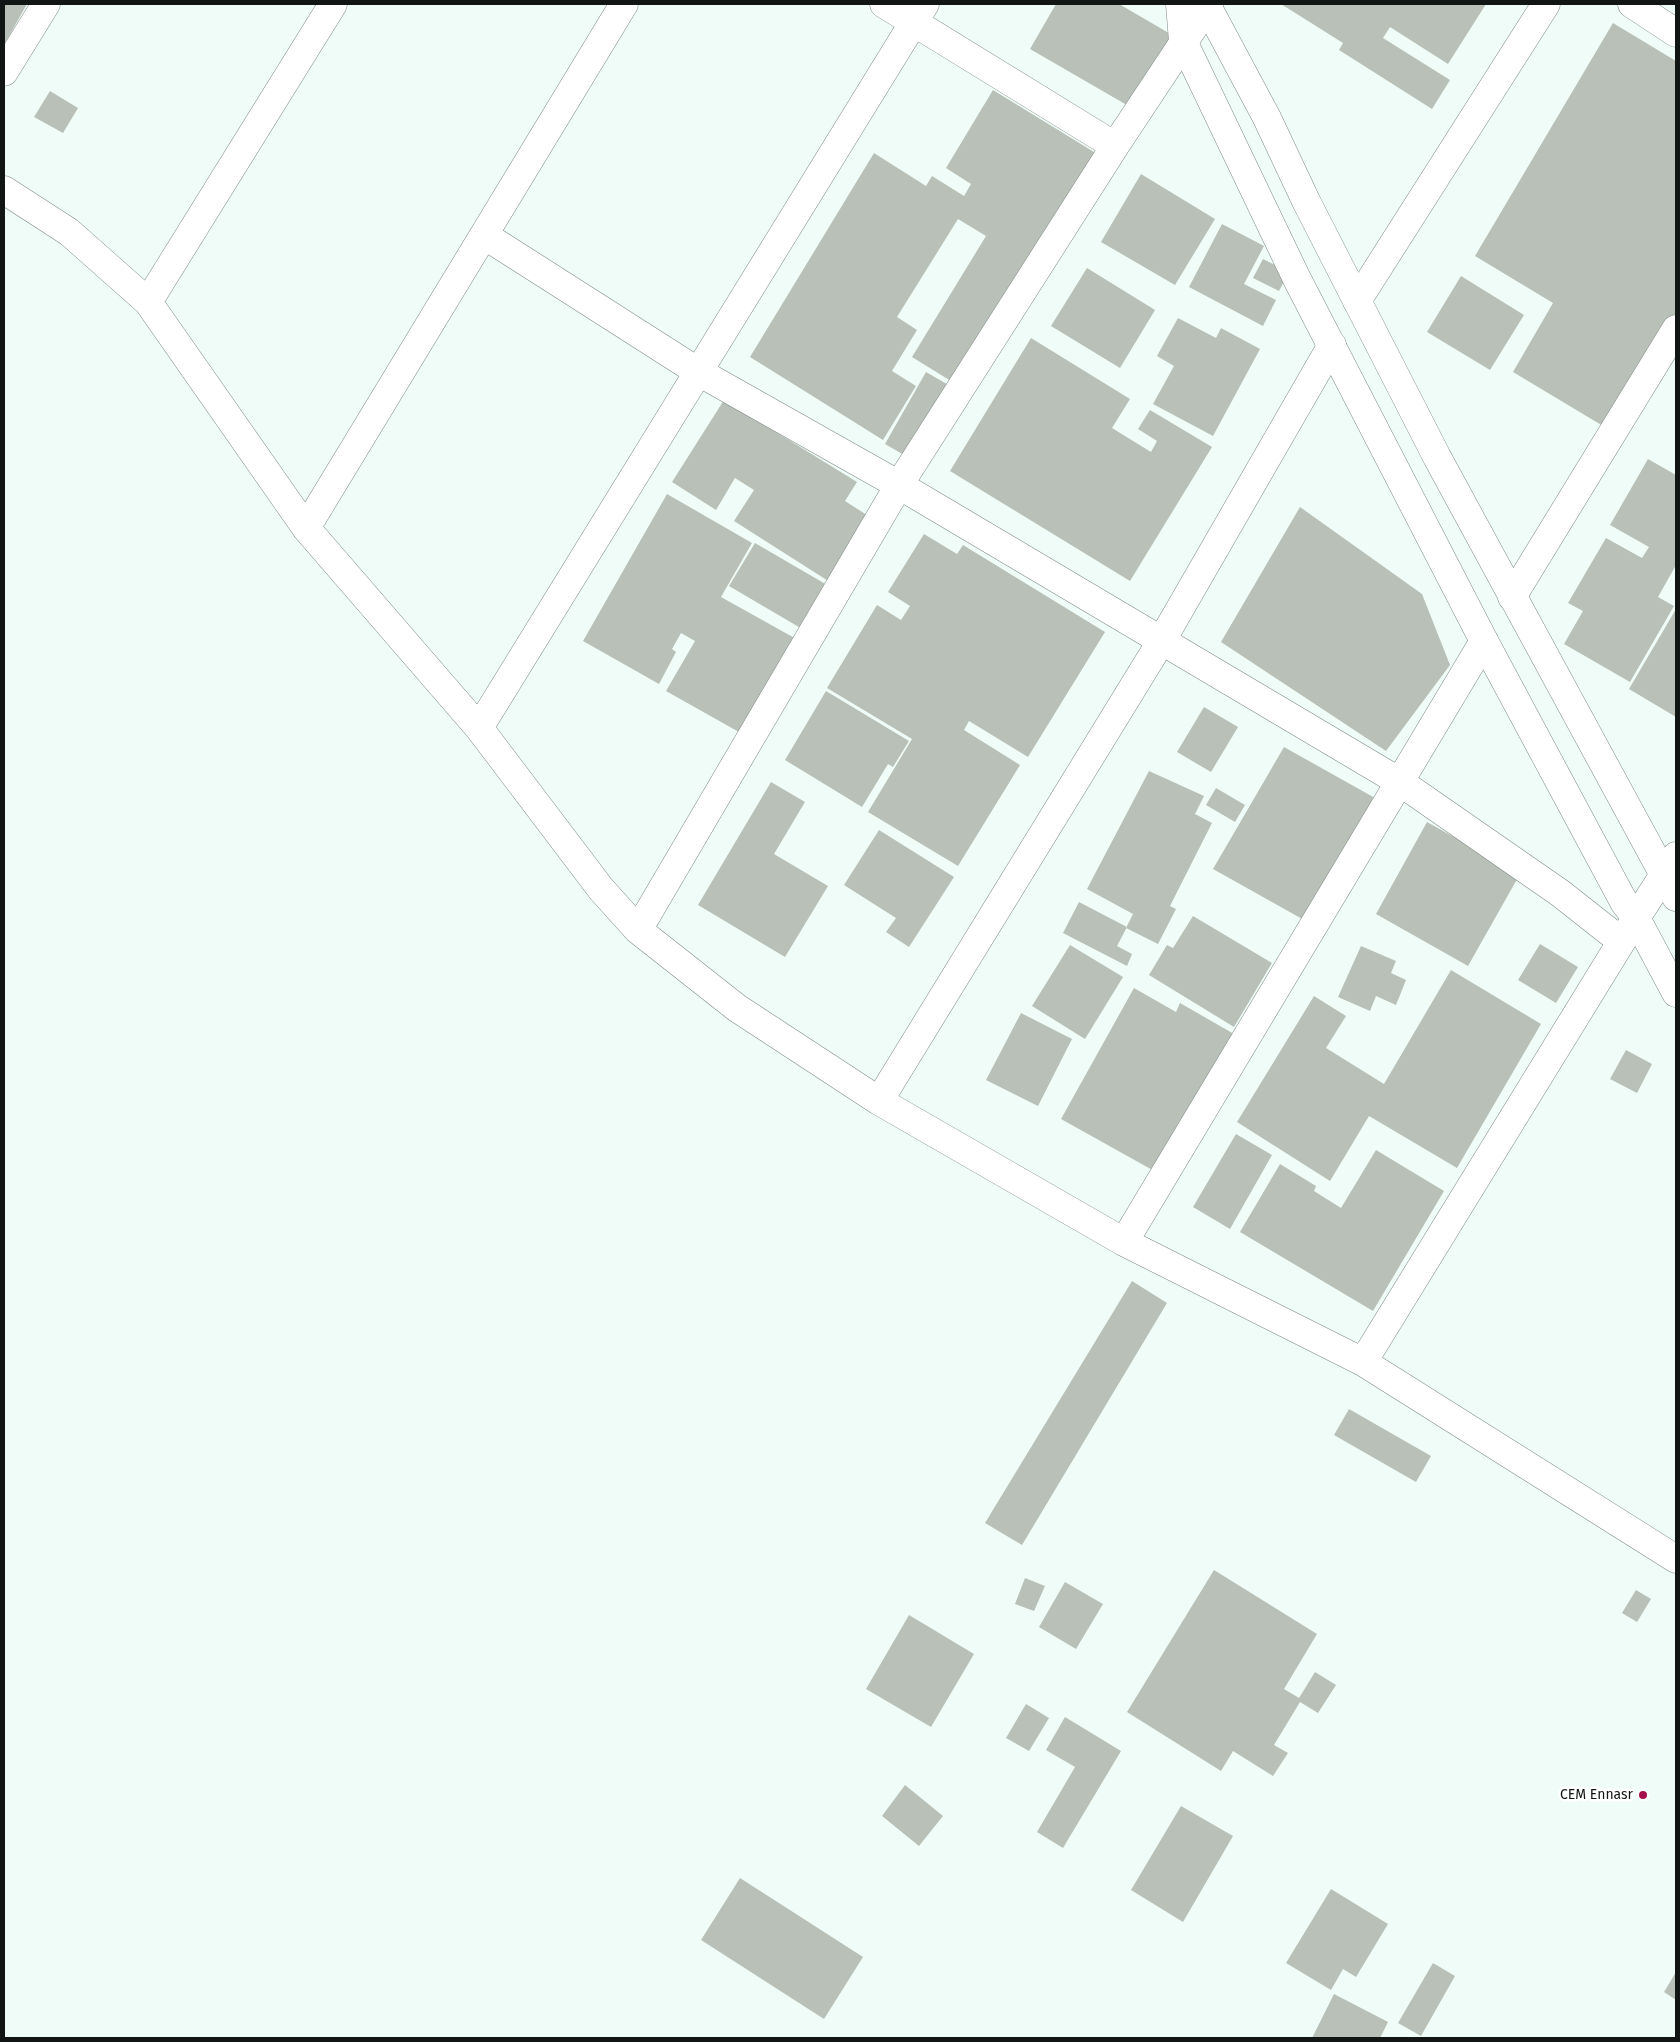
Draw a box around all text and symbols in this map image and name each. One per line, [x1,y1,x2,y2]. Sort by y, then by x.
place label: CEM Ennasr [1560,1787,1633,1803]
marker: CEM Ennasr [1637,1789,1649,1801]

